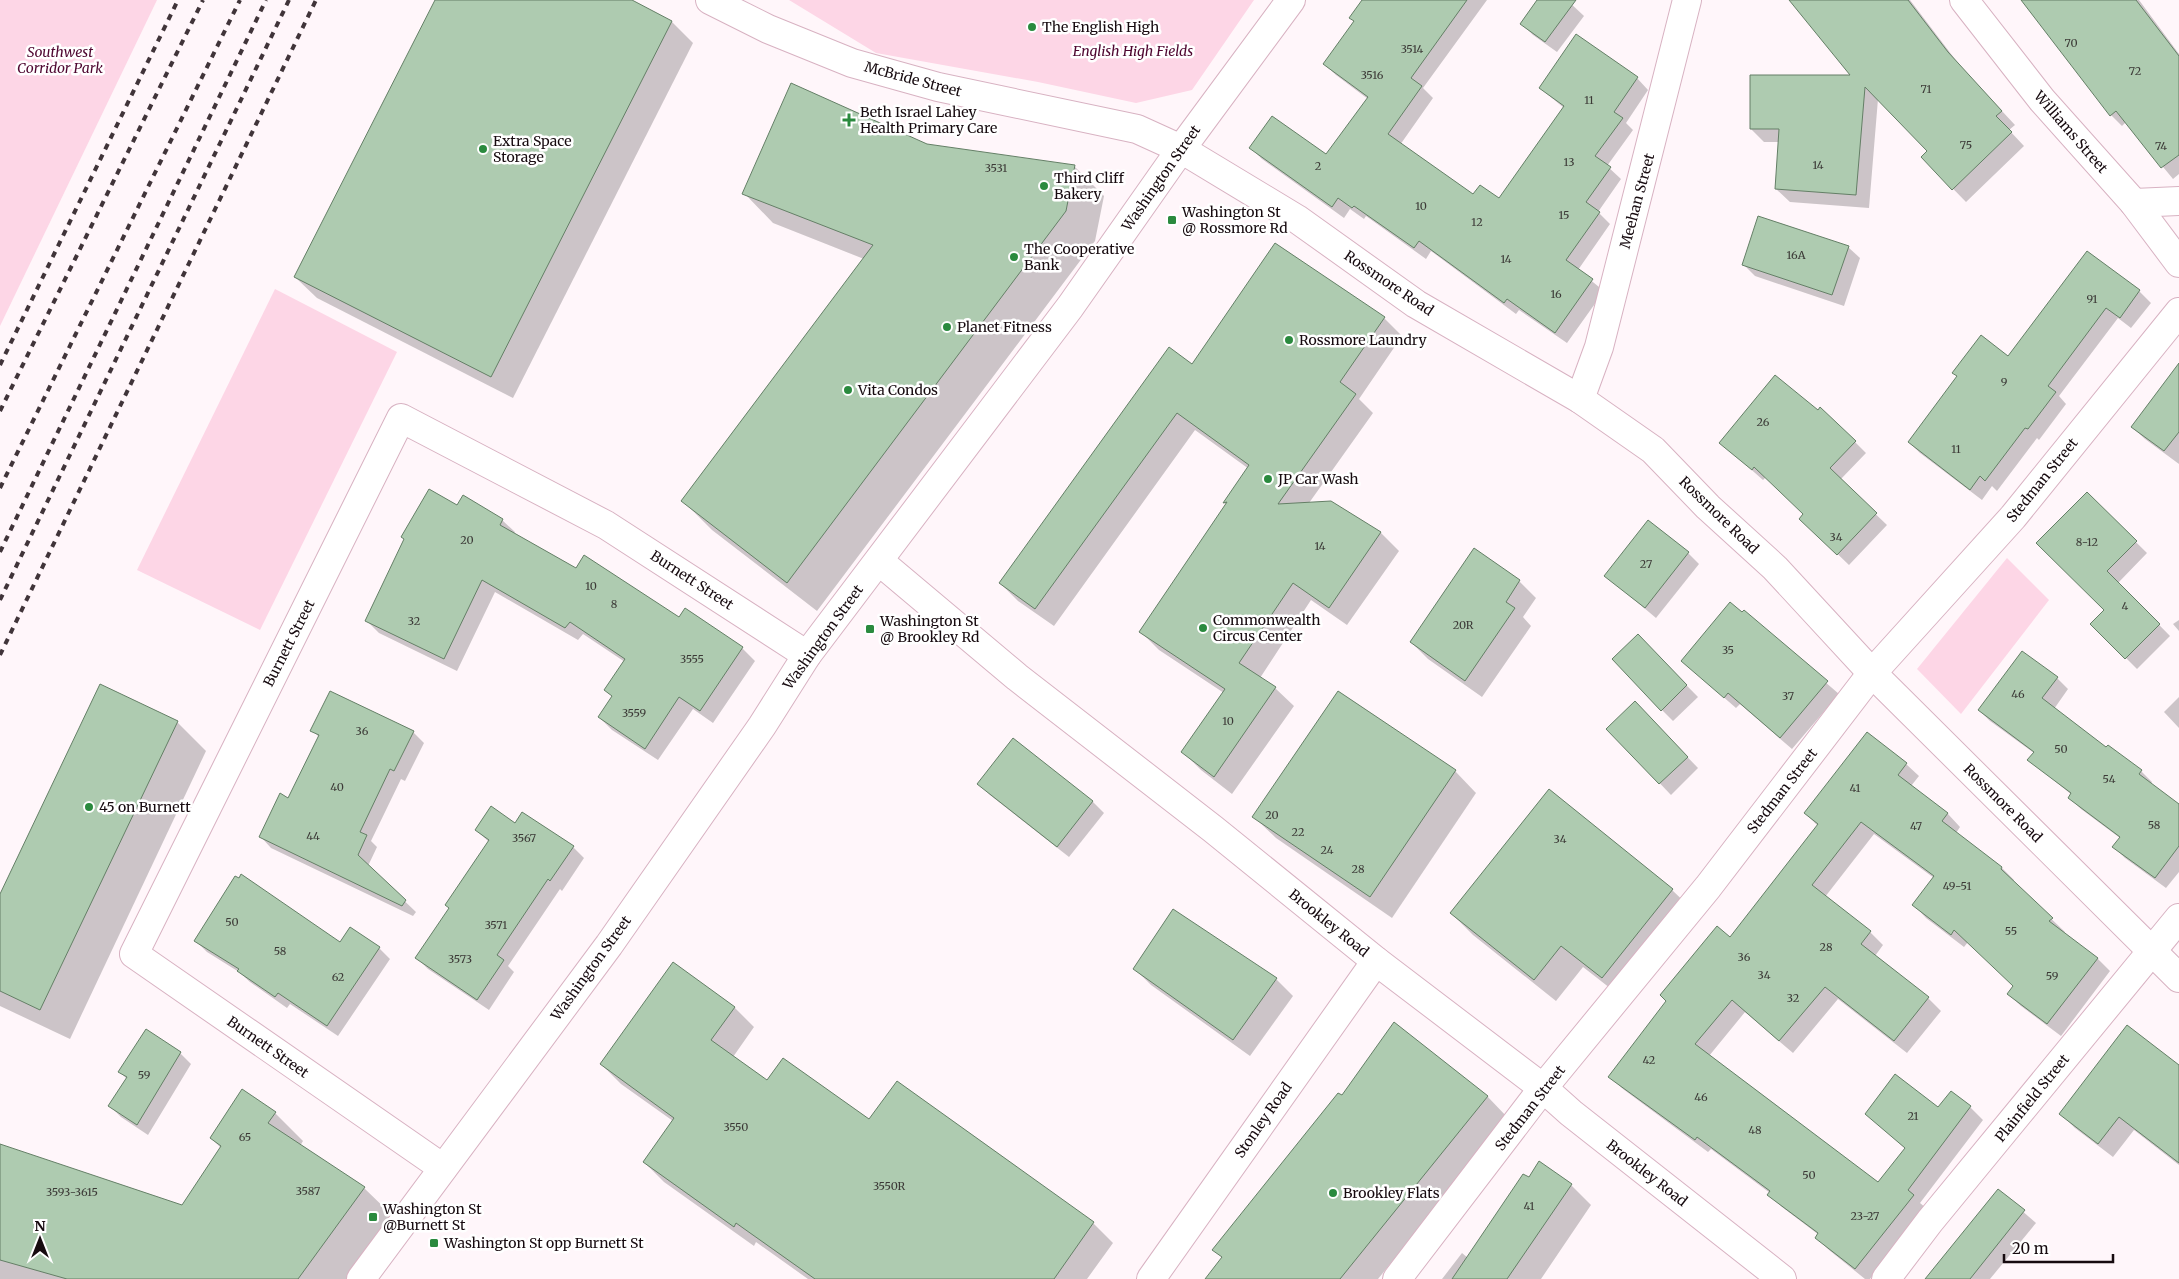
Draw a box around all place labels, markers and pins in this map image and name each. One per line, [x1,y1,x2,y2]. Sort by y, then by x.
place label: The English High [1042,18,1159,36]
marker: The English High [1026,21,1038,33]
place label: Beth Israel Lahey Health Primary Care [860,103,997,137]
marker: Beth Israel Lahey Health Primary Care [842,113,856,127]
place label: Extra Space Storage [493,132,572,166]
marker: Extra Space Storage [477,143,489,155]
place label: Third Cliff Bakery [1054,169,1125,203]
marker: Third Cliff Bakery [1038,180,1050,192]
place label: Washington St @ Rossmore Rd [1181,203,1288,237]
marker: Washington St @ Rossmore Rd [1166,214,1178,226]
place label: The Cooperative Bank [1024,240,1134,274]
marker: The Cooperative Bank [1008,251,1020,263]
place label: Planet Fitness [957,318,1052,336]
marker: Planet Fitness [941,321,953,333]
place label: Rossmore Laundry [1299,331,1427,349]
marker: Rossmore Laundry [1283,334,1295,346]
place label: Vita Condos [857,381,938,399]
marker: Vita Condos [842,384,854,396]
place label: JP Car Wash [1277,470,1359,488]
marker: JP Car Wash [1262,473,1274,485]
place label: Commonwealth Circus Center [1213,611,1321,645]
place label: Washington St @ Brookley Rd [879,612,980,646]
marker: Commonwealth Circus Center [1197,622,1209,634]
marker: Washington St @ Brookley Rd [864,623,876,635]
place label: 45 on Burnett [99,798,191,816]
marker: 45 on Burnett [83,801,95,813]
place label: Brookley Flats [1343,1184,1440,1202]
marker: Brookley Flats [1327,1187,1339,1199]
place label: Washington St @Burnett St [382,1200,482,1234]
marker: Washington St @Burnett St [367,1211,379,1223]
place label: Washington St opp Burnett St [443,1234,644,1252]
marker: Washington St opp Burnett St [428,1237,440,1249]

